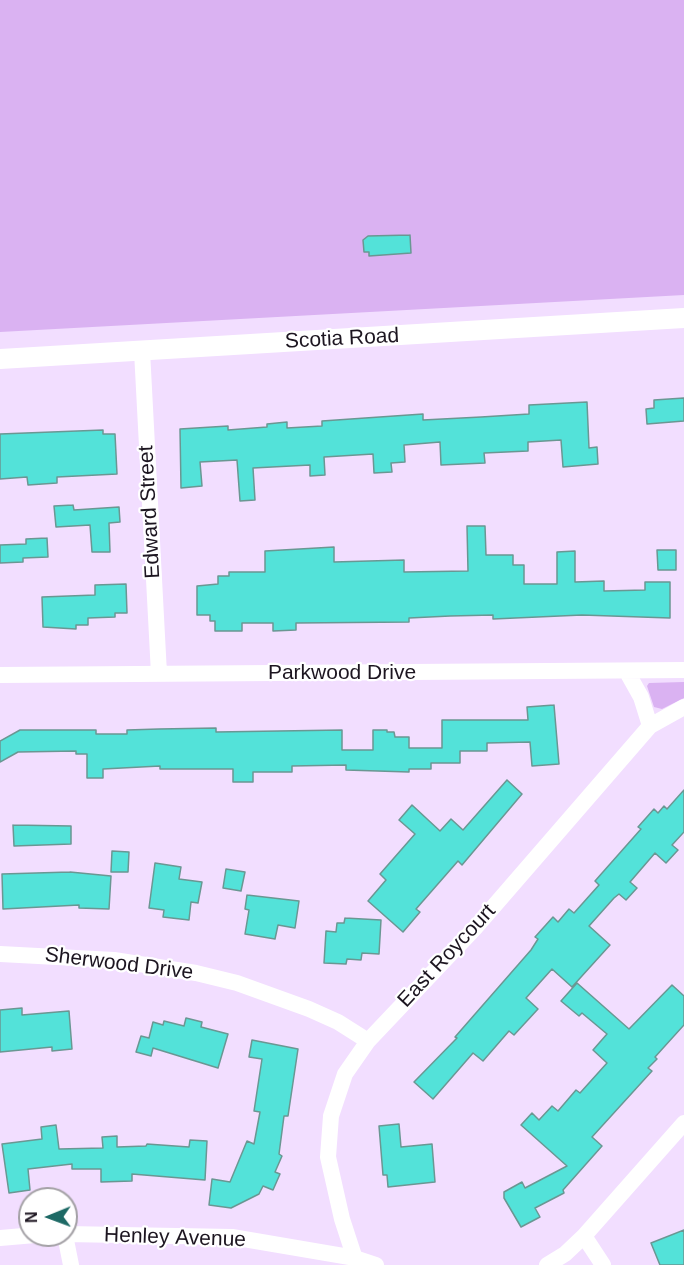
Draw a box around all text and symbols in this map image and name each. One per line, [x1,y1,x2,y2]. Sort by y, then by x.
street label: Scotia Road [284,323,400,355]
street label: Edward Street [134,445,166,579]
street label: Parkwood Drive [268,660,416,686]
street label: East Roycourt [393,899,501,1013]
street label: Sherwood Drive [43,942,195,986]
north arrow [18,1187,78,1247]
text: N [23,1211,40,1223]
street label: Henley Avenue [104,1223,246,1253]

